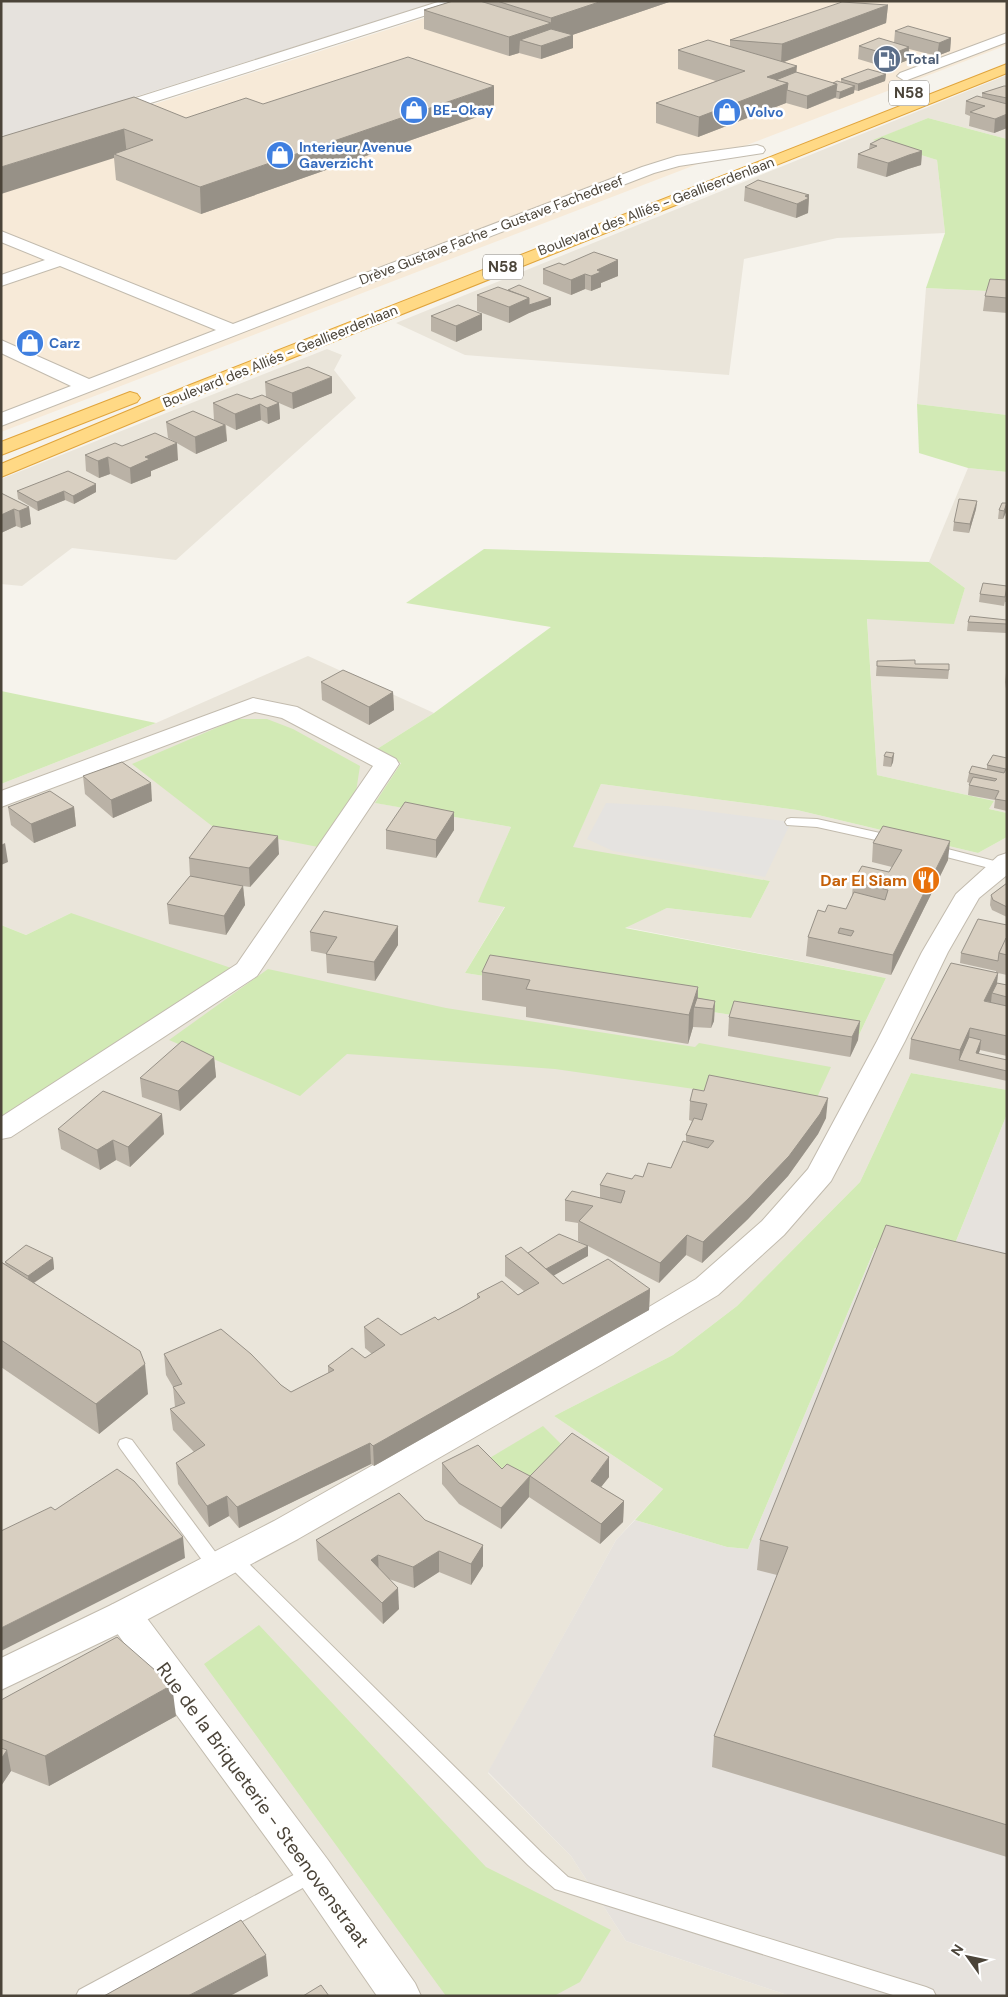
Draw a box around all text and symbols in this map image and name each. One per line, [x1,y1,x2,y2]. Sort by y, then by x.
fuel station icon: Total [872,44,902,74]
place label: Total [906,50,939,68]
road number: N58 [889,80,929,106]
shop icon: BE-Okay [399,95,429,125]
shop icon: Volvo [712,97,742,127]
place label: BE-Okay [433,101,494,119]
place label: Volvo [746,103,783,121]
place label: Interieur Avenue Gaverzicht [299,138,412,172]
shop icon: Interieur Avenue Gaverzicht [265,140,295,170]
street label: Boulevard des Alliés - Geallieerdenlaan [535,152,777,260]
street label: Drève Gustave Fache - Gustave Fachedreef [356,171,626,289]
road number: N58 [483,254,523,280]
street label: Boulevard des Alliés - Geallieerdenlaan [160,300,400,412]
shop icon: Carz [15,328,45,358]
place label: Carz [49,334,80,352]
restaurant icon: Dar El Siam [911,865,941,895]
place label: Dar El Siam [820,870,907,891]
street label: Rue de la Briqueterie - Steenovenstraat [151,1657,375,1953]
north arrow [943,1932,993,1982]
text: N [947,1941,967,1959]

